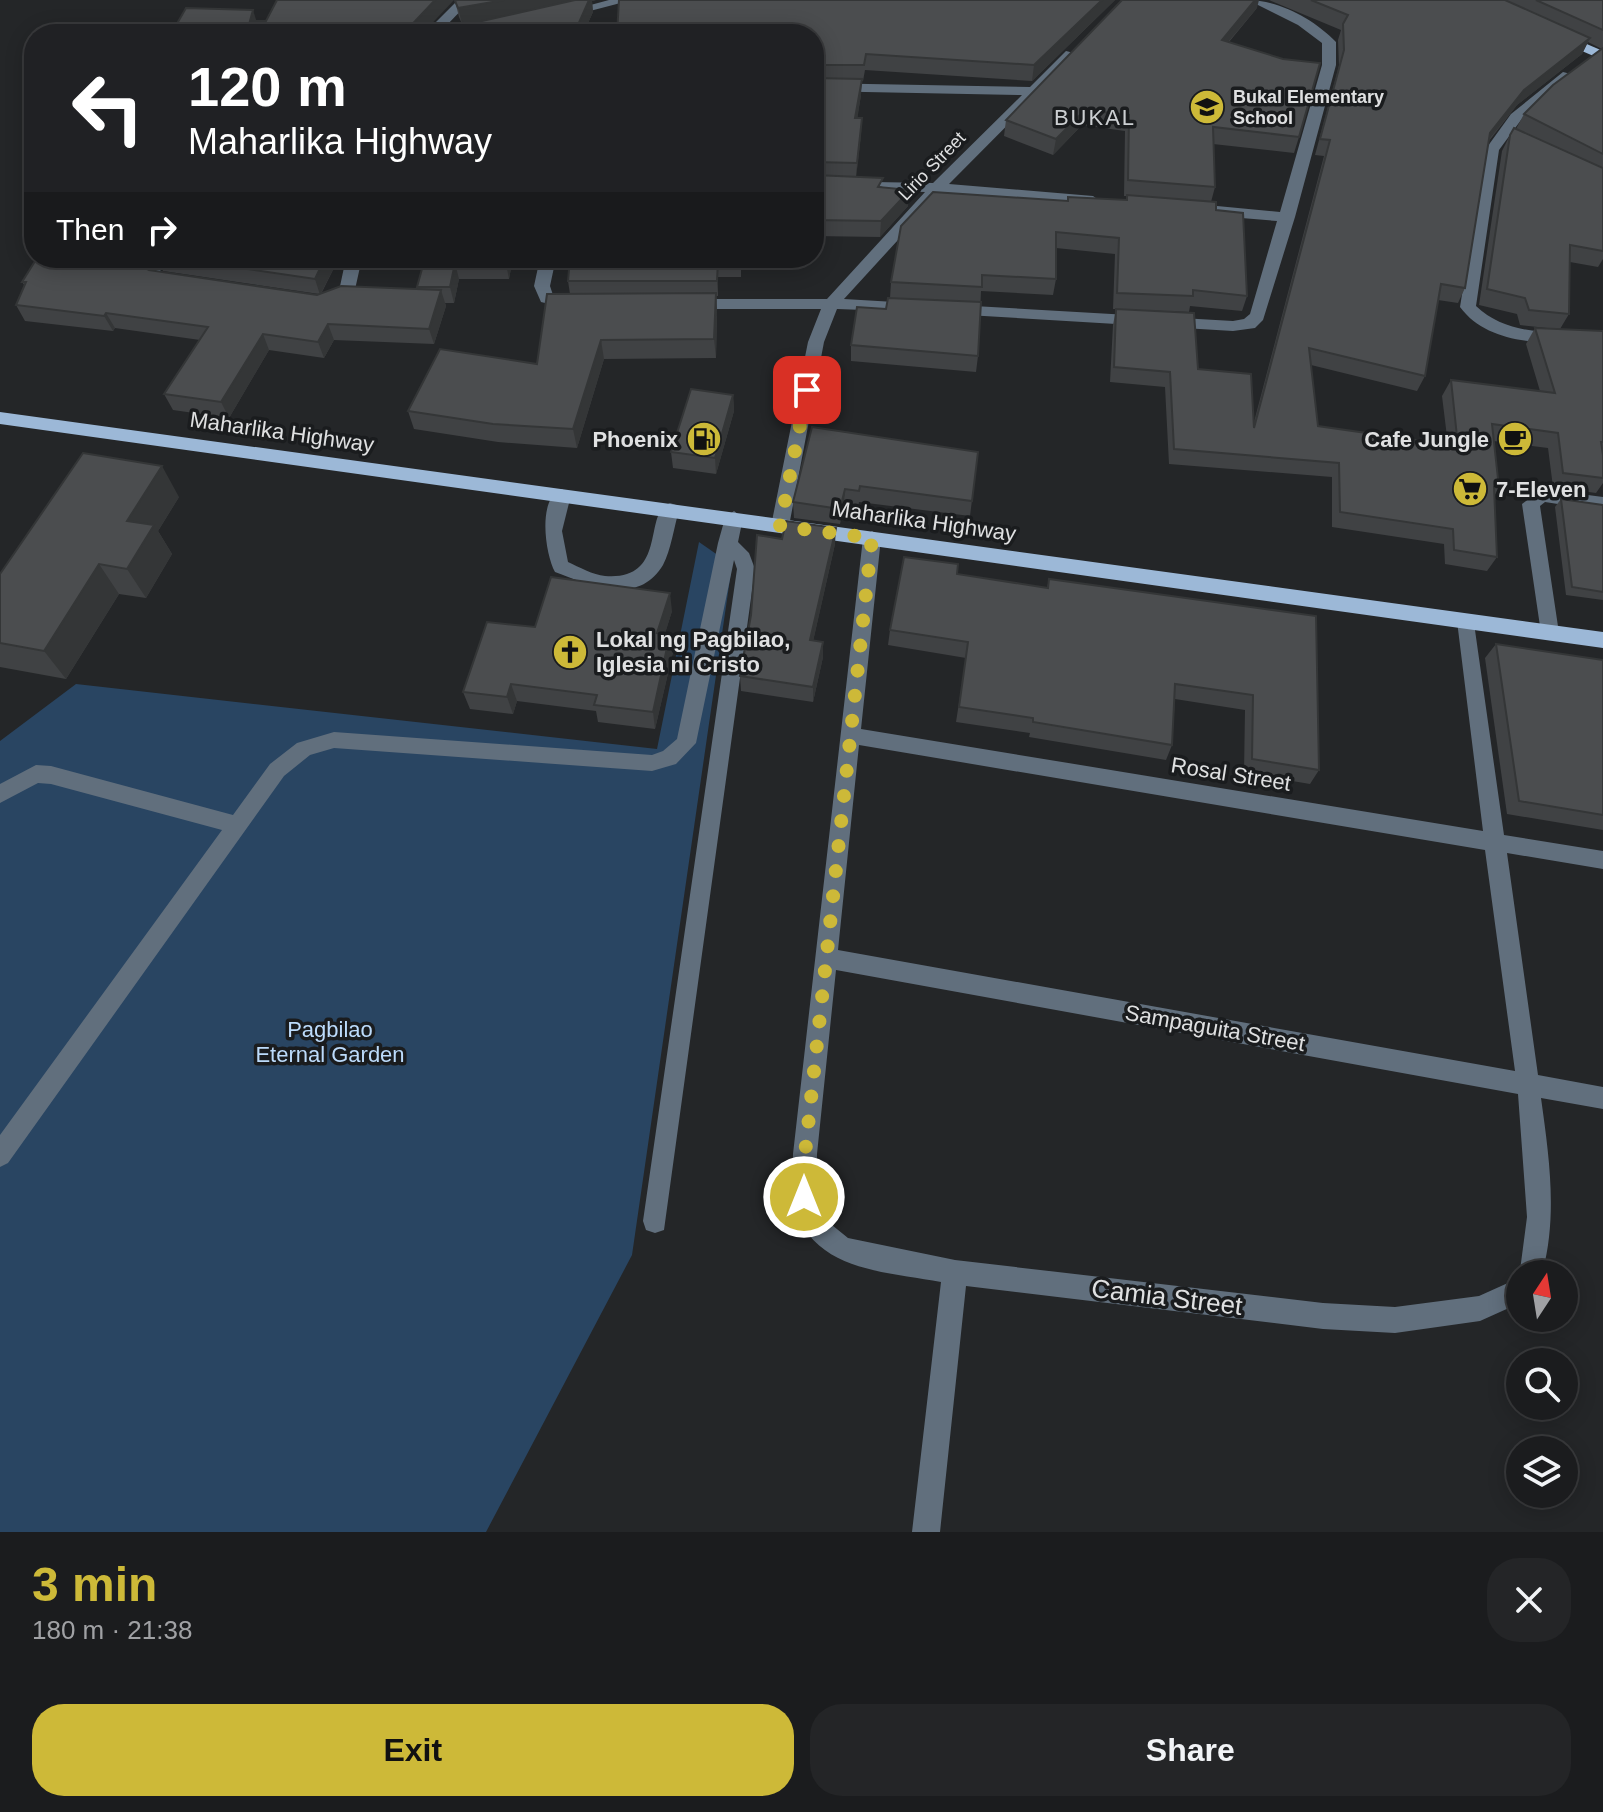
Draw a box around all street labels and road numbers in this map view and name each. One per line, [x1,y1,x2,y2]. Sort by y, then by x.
street label: Lirio Street [895,128,969,204]
street label: Maharlika Highway [188,407,376,457]
street label: Maharlika Highway [830,496,1018,546]
street label: Rosal Street [1169,752,1293,796]
street label: Sampaguita Street [1123,1000,1307,1056]
street label: Camia Street [1090,1273,1245,1321]

